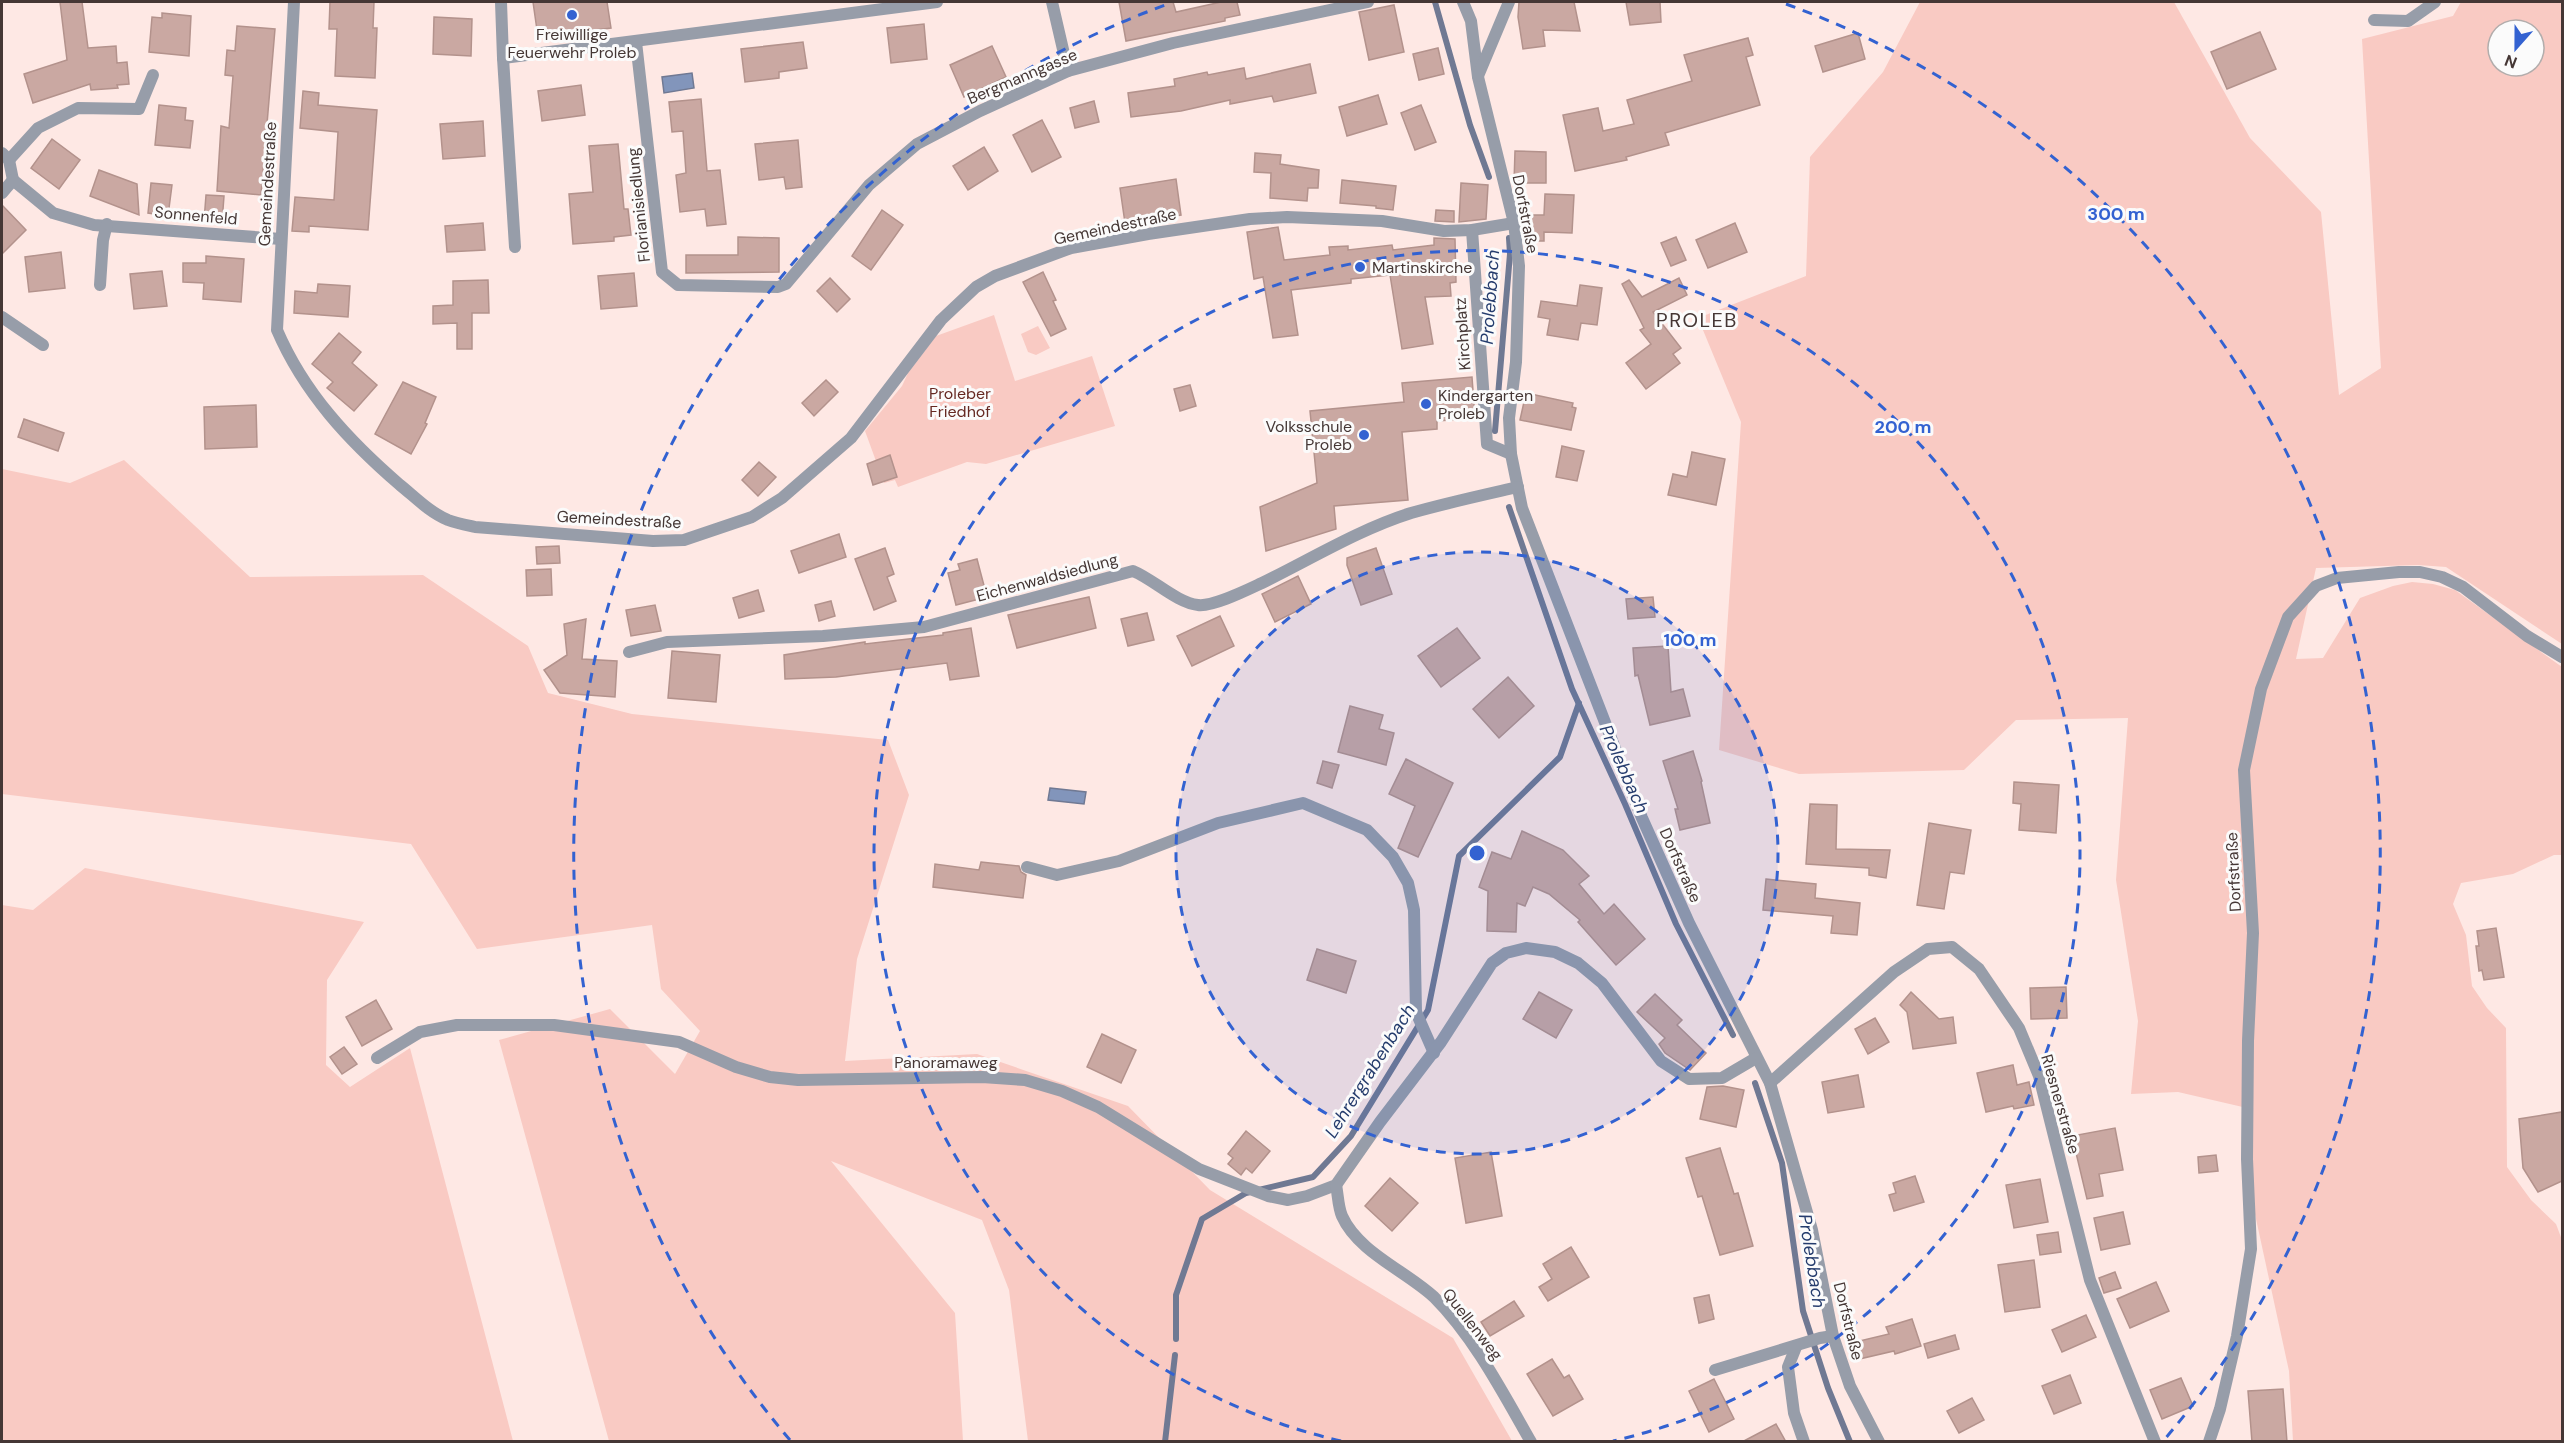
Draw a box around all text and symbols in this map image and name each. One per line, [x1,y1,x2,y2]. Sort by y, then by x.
marker: Freiwillige Feuerwehr Proleb [565,8,579,22]
north arrow [2486,18,2546,78]
place label: Freiwillige Feuerwehr Proleb [508,24,636,63]
street label: Bergmanngasse [964,44,1080,109]
text: N [2502,50,2520,73]
street label: Gemeindestraße [254,121,281,247]
street label: Florianisiedlung [622,147,655,263]
street label: Dorfstraße [1508,173,1543,255]
street label: Sonnenfeld [154,201,238,230]
text: 300 m [2087,202,2145,226]
street label: Gemeindestraße [1052,203,1178,250]
water label: Prolebbach [1475,249,1505,345]
place label: Martinskirche [1372,257,1472,278]
marker: Martinskirche [1353,260,1367,274]
street label: Kirchplatz [1449,297,1476,371]
district label: PROLEB [1656,307,1738,333]
park label: Proleber Friedhof [929,383,991,422]
place label: Kindergarten Proleb [1438,385,1533,424]
marker: Kindergarten Proleb [1419,397,1433,411]
text: 200 m [1875,415,1931,439]
place label: Volksschule Proleb [1265,416,1352,455]
marker: Volksschule Proleb [1357,428,1371,442]
street label: Gemeindestraße [556,506,682,533]
street label: Eichenwaldsiedlung [974,548,1120,606]
text: 100 m [1663,628,1717,652]
water label: Prolebbach [1594,721,1654,817]
street label: Dorfstraße [1655,825,1706,906]
street label: Dorfstraße [2221,832,2246,912]
centre of rings [1467,843,1487,863]
water label: Lehrergrabenbach [1319,1000,1421,1142]
street label: Panoramaweg [894,1052,998,1073]
street label: Riesnerstraße [2036,1052,2085,1156]
water label: Prolebbach [1793,1212,1831,1310]
street label: Dorfstraße [1829,1280,1868,1362]
street label: Quellenweg [1438,1284,1507,1365]

